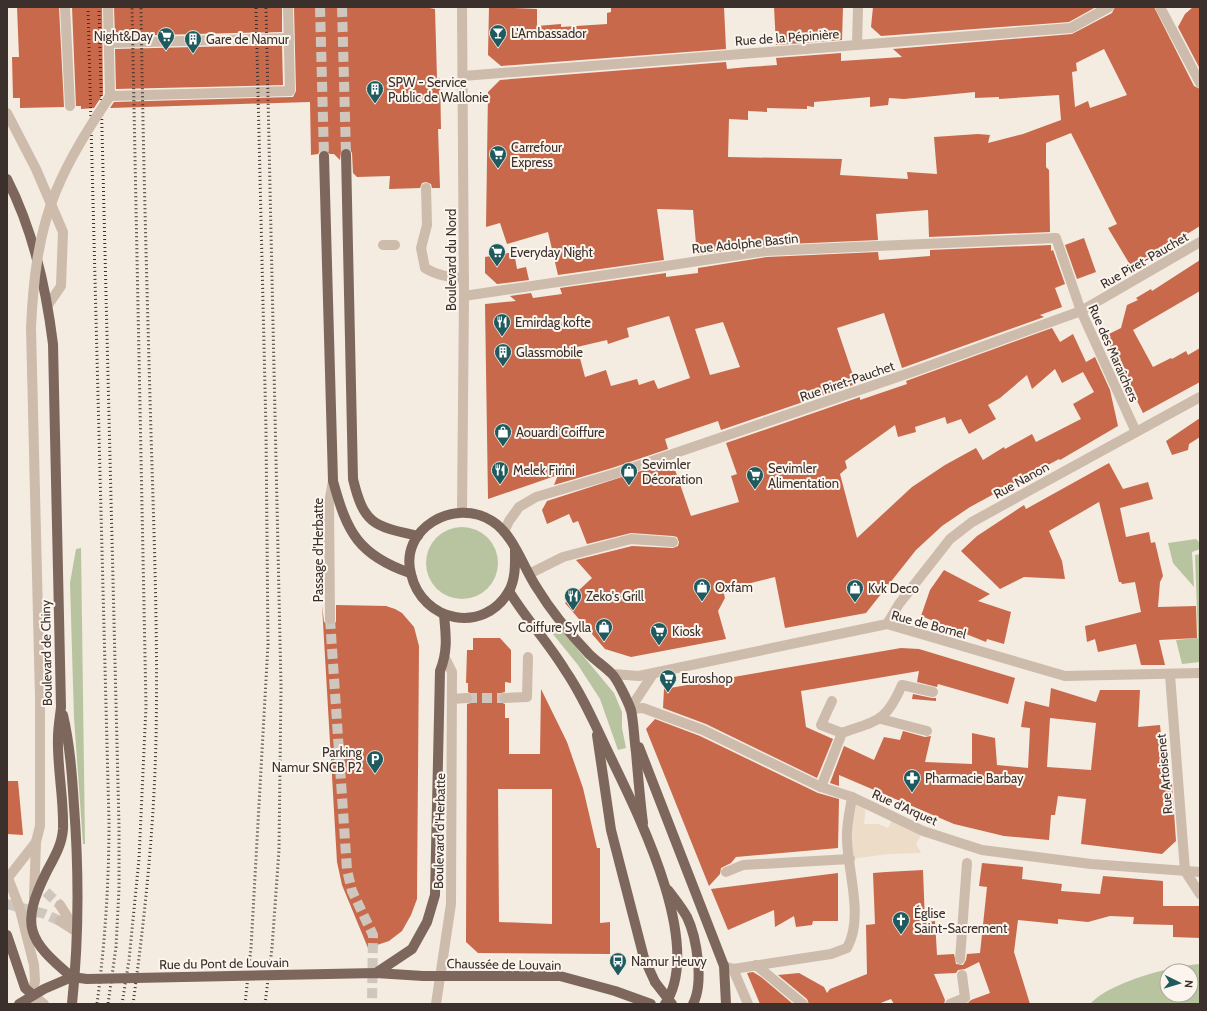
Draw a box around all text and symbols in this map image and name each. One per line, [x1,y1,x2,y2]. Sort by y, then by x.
bar icon: L'Ambassador [488,23,508,48]
place label: L'Ambassador [511,25,587,41]
street label: Rue de la Pépinière [734,25,840,49]
supermarket icon: Night&Day [156,26,176,51]
place label: Night&Day [94,28,153,44]
building icon: Gare de Namur [183,29,203,54]
place label: Gare de Namur [206,31,290,47]
place label: SPW - Service Public de Wallonie [388,74,489,105]
building icon: SPW - Service Public de Wallonie [365,79,385,104]
place label: Carrefour Express [511,139,563,170]
supermarket icon: Carrefour Express [488,144,508,169]
street label: Boulevard du Nord [443,209,459,311]
street label: Rue Piret-Pauchet [1097,228,1191,292]
street label: Rue Adolphe Bastin [691,229,799,257]
supermarket icon: Everyday Night [487,242,507,267]
place label: Everyday Night [510,244,593,260]
street label: Rue des Maraîchers [1085,302,1143,405]
restaurant icon: Emirdag kofte [492,312,512,337]
place label: Emirdag kofte [515,314,591,330]
building icon: Glassmobile [493,342,513,367]
place label: Glassmobile [516,344,583,360]
street label: Rue Piret-Pauchet [798,357,897,405]
shop icon: Aouardi Coiffure [493,422,513,447]
place label: Aouardi Coiffure [516,424,605,440]
place label: Sevimler Décoration [642,456,703,487]
street label: Rue Nanon [990,458,1052,502]
restaurant icon: Melek Firini [490,460,510,485]
place label: Sevimler Alimentation [768,460,839,491]
shop icon: Sevimler Décoration [619,461,639,486]
place label: Melek Firini [513,462,575,478]
supermarket icon: Sevimler Alimentation [745,465,765,490]
street label: Passage d'Herbatte [310,497,326,602]
shop icon: Oxfam [692,577,712,602]
shop icon: Kvk Deco [845,578,865,603]
place label: Oxfam [715,579,753,595]
place label: Kvk Deco [868,580,919,596]
restaurant icon: Zeko's Grill [563,586,583,611]
place label: Zeko's Grill [586,588,644,604]
street label: Boulevard de Chiny [37,599,55,706]
street label: Rue de Bomel [890,606,968,642]
shop icon: Coiffure Sylla [594,617,614,642]
place label: Coiffure Sylla [518,619,592,635]
supermarket icon: Kiosk [649,621,669,646]
place label: Kiosk [672,623,701,639]
supermarket icon: Euroshop [658,668,678,693]
place label: Euroshop [681,670,733,686]
street label: Rue Artoisenet [1152,732,1175,815]
place label: Parking Namur SNCB P2 [272,744,363,775]
parking icon: Parking Namur SNCB P2 [365,749,385,774]
pharmacy icon: Pharmacie Barbay [902,768,922,793]
place label: Pharmacie Barbay [925,770,1024,786]
street label: Boulevard d'Herbatte [430,773,448,889]
street label: Rue d'Arquet [870,785,941,829]
place label: Église Saint-Sacrement [914,904,1008,936]
church icon: Église Saint-Sacrement [891,910,911,935]
bus stop icon: Namur Heuvy [608,951,628,976]
place label: Namur Heuvy [631,953,707,969]
street label: Rue du Pont de Louvain [159,954,289,972]
street label: Chaussée de Louvain [446,955,562,973]
north arrow [1159,963,1199,1003]
text: N [1182,979,1196,988]

